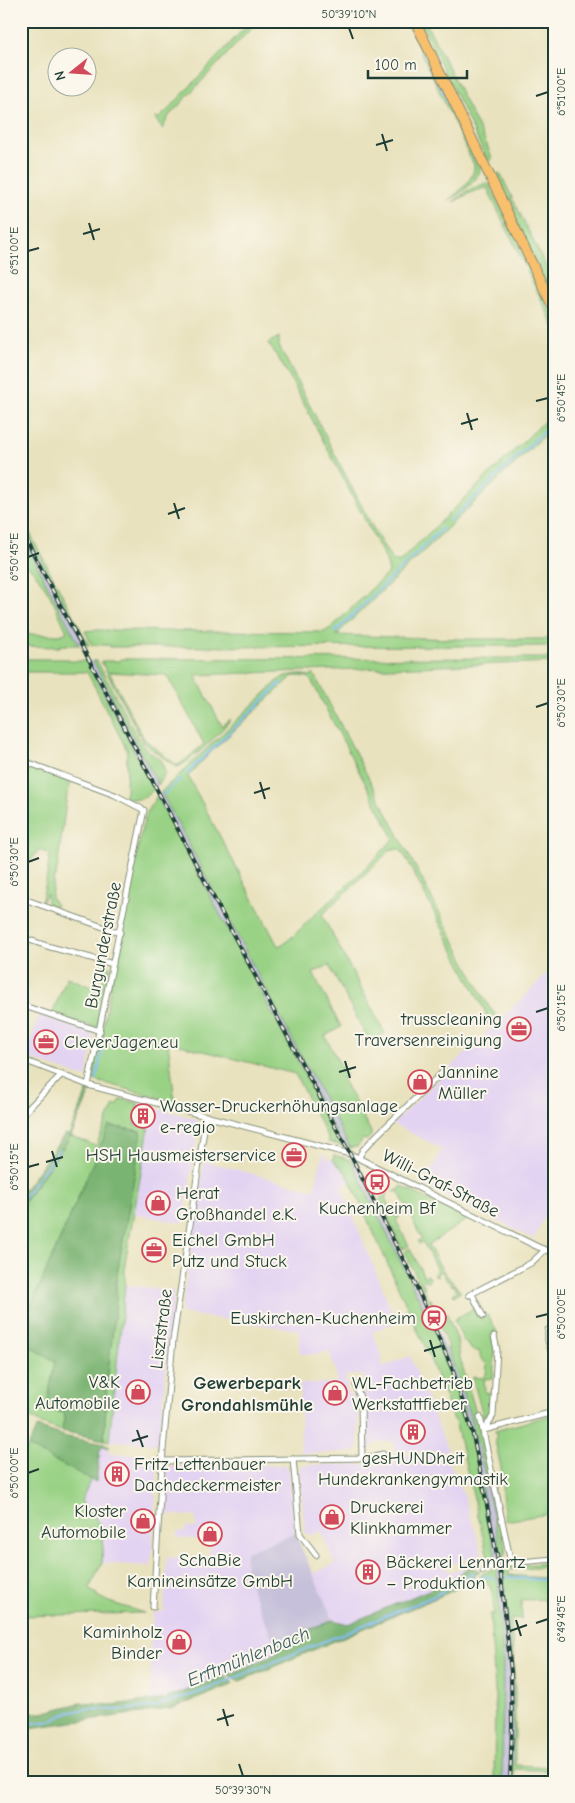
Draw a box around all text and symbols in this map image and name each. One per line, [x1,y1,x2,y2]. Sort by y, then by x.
text: 50°39'10"N [322,7,376,21]
north arrow [48,48,98,98]
scale bar [368,48,466,80]
text: 100 m [375,56,417,74]
text: 6°51'00"E [554,68,568,116]
text: N [51,69,70,83]
text: 6°51'00"E [7,227,21,275]
text: 6°50'45"E [554,374,568,422]
text: 6°50'45"E [7,533,21,581]
text: 6°50'30"E [554,678,568,728]
text: 6°50'30"E [7,837,21,887]
street label: Burgunderstraße [81,880,126,1010]
text: 6°50'15"E [554,984,568,1032]
place label: trusscleaning Traversenreinigung [355,1009,502,1051]
office icon: trusscleaning Traversenreinigung [506,1016,532,1042]
office icon: CleverJagen.eu [33,1029,59,1055]
place label: CleverJagen.eu [64,1032,178,1053]
place label: Jannine Müller [438,1062,498,1104]
shop icon: Jannine Müller [407,1069,433,1095]
place label: Wasser-Druckerhöhungsanlage e-regio [160,1096,398,1138]
building icon: Wasser-Druckerhöhungsanlage e-regio [130,1103,156,1129]
office icon: HSH Hausmeisterservice [281,1142,307,1168]
text: 6°50'15"E [7,1143,21,1191]
place label: HSH Hausmeisterservice [86,1145,276,1166]
street label: Willi-Graf-Straße [379,1145,503,1222]
bus stop icon: Kuchenheim Bf [364,1169,390,1195]
place label: Herat Großhandel e.K. [176,1183,297,1225]
shop icon: Herat Großhandel e.K. [145,1190,171,1216]
place label: Kuchenheim Bf [319,1198,436,1219]
place label: Eichel GmbH Putz und Stuck [172,1230,287,1272]
office icon: Eichel GmbH Putz und Stuck [141,1237,167,1263]
street label: Lisztstraße [146,1288,177,1370]
text: 6°50'00"E [554,1289,568,1339]
station icon: Euskirchen-Kuchenheim [421,1305,447,1331]
place label: Euskirchen-Kuchenheim [230,1308,416,1329]
place label: V&K Automobile [35,1372,120,1414]
district label: Gewerbepark Grondahlsmühle [181,1372,313,1416]
place label: WL-Fachbetrieb Werkstattfieber [352,1373,473,1415]
shop icon: V&K Automobile [125,1379,151,1405]
shop icon: WL-Fachbetrieb Werkstattfieber [322,1380,348,1406]
building icon: gesHUNDheit Hundekrankengymnastik [400,1419,426,1445]
text: 6°50'00"E [7,1448,21,1498]
place label: gesHUNDheit Hundekrankengymnastik [318,1448,508,1490]
place label: Fritz Lettenbauer Dachdeckermeister [134,1454,282,1496]
building icon: Fritz Lettenbauer Dachdeckermeister [104,1461,130,1487]
place label: Druckerei Klinkhammer [350,1497,452,1539]
place label: Kloster Automobile [41,1501,127,1543]
shop icon: Druckerei Klinkhammer [319,1504,345,1530]
shop icon: Kloster Automobile [130,1508,156,1534]
shop icon: SchaBie Kamineinsätze GmbH [197,1521,223,1547]
place label: SchaBie Kamineinsätze GmbH [127,1550,293,1592]
place label: Bäckerei Lennartz – Produktion [386,1552,526,1594]
building icon: Bäckerei Lennartz – Produktion [355,1559,381,1585]
text: 6°49'45"E [554,1596,568,1642]
place label: Kaminholz Binder [83,1622,163,1664]
water label: Erftmühlenbach [184,1622,313,1692]
shop icon: Kaminholz Binder [166,1629,192,1655]
text: 50°39'30"N [215,1783,271,1797]

